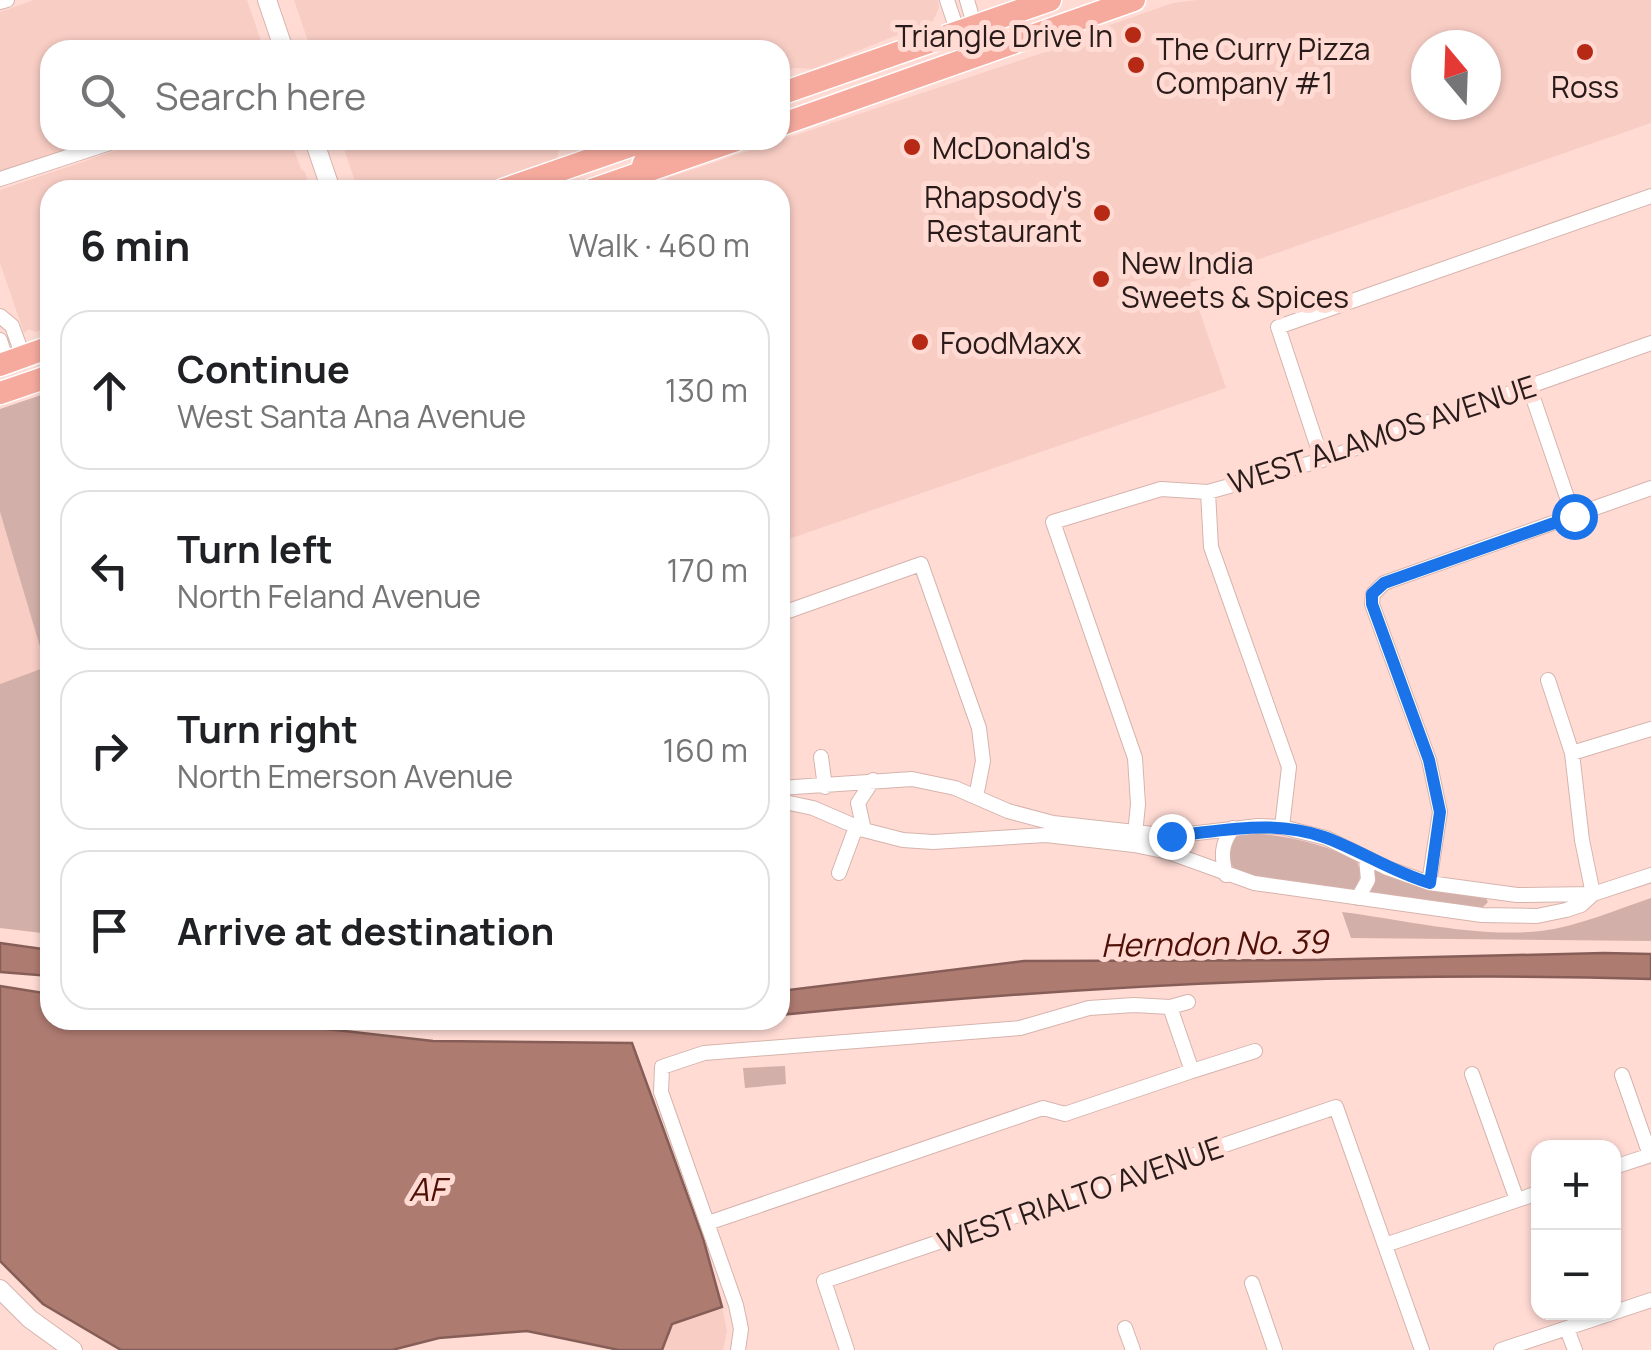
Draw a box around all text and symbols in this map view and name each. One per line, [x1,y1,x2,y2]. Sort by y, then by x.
place label: Triangle Drive In [895,15,1113,56]
marker: Triangle Drive In [1122,24,1144,46]
place label: The Curry Pizza Company #1 [1156,28,1370,103]
north arrow [1411,30,1501,120]
search box [40,40,790,150]
marker: Ross [1574,41,1596,63]
marker: The Curry Pizza Company #1 [1125,54,1147,76]
place label: Ross [1551,66,1619,107]
icon: search [75,68,130,123]
text: Search here [155,69,366,121]
place label: McDonald's [932,127,1091,168]
marker: McDonald's [901,136,923,158]
place label: Rhapsody's Restaurant [924,176,1082,251]
marker: Rhapsody's Restaurant [1091,202,1113,224]
text: 6 min [80,216,190,274]
text: Walk · 460 m [569,223,750,267]
place label: New India Sweets & Spices [1121,242,1349,317]
marker: New India Sweets & Spices [1090,268,1112,290]
place label: FoodMaxx [940,322,1082,363]
marker: FoodMaxx [909,331,931,353]
text: Continue [177,342,350,394]
icon: ahead [82,363,137,418]
street label: WEST ALAMOS AVENUE [1223,365,1541,503]
text: 130 m [665,368,748,412]
text: West Santa Ana Avenue [177,394,526,438]
route start [1552,494,1598,540]
text: Turn left [177,522,333,574]
icon: left [82,543,137,598]
text: 170 m [666,548,748,592]
text: North Feland Avenue [177,574,481,618]
text: Turn right [177,702,358,754]
icon: right [82,723,137,778]
text: 160 m [663,728,748,772]
text: North Emerson Avenue [177,754,513,798]
route end [1149,814,1195,860]
icon: arrive [82,903,137,958]
text: Arrive at destination [177,904,554,956]
water label: Herndon No. 39 [1100,919,1331,967]
street label: WEST RIALTO AVENUE [932,1126,1228,1262]
map controls [1531,1140,1621,1320]
button: + [1531,1140,1621,1230]
water label: AF [409,1167,451,1211]
button: − [1531,1230,1621,1320]

